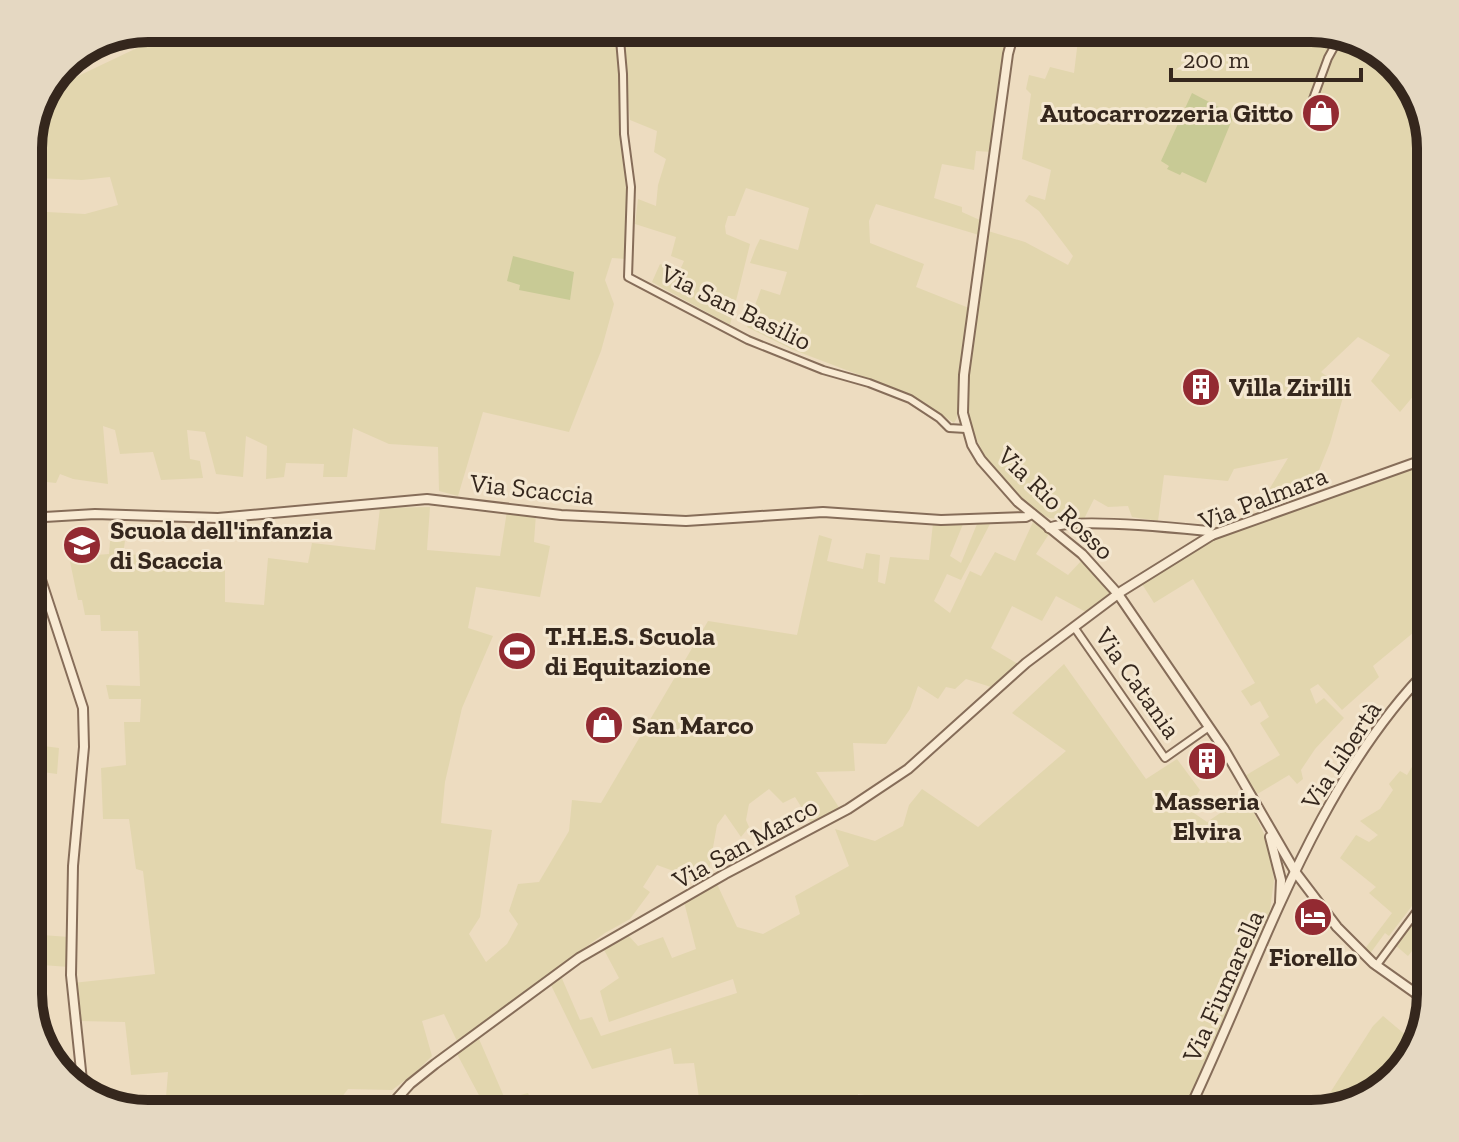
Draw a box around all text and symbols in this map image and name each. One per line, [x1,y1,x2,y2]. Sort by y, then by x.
scale bar [1171,32,1361,82]
text: 200 m [1183,45,1249,74]
shop icon: Autocarrozzeria Gitto [1300,92,1342,134]
place label: Autocarrozzeria Gitto [1040,97,1293,129]
street label: Via San Basilio [654,256,817,357]
building icon: Villa Zirilli [1180,366,1222,408]
place label: Villa Zirilli [1229,371,1352,403]
street label: Via Rio Rosso [990,439,1121,567]
street label: Via Palmara [1193,459,1332,537]
street label: Via Scaccia [467,466,596,511]
place label: Scuola dell'infanzia di Scaccia [110,514,333,576]
school or university icon: Scuola dell'infanzia di Scaccia [61,524,103,566]
place label: T.H.E.S. Scuola di Equitazione [545,620,715,682]
street label: Via Catania [1088,620,1188,745]
sports icon: T.H.E.S. Scuola di Equitazione [496,630,538,672]
street label: Via Libertà [1294,694,1388,816]
shop icon: San Marco [583,704,625,746]
place label: San Marco [632,709,754,741]
building icon: Masseria Elvira [1186,740,1228,782]
place label: Masseria Elvira [1154,785,1260,847]
street label: Via San Marco [666,790,823,896]
hotel icon: Fiorello [1292,896,1334,938]
street label: Via Fiumarella [1175,905,1271,1068]
place label: Fiorello [1269,941,1358,973]

